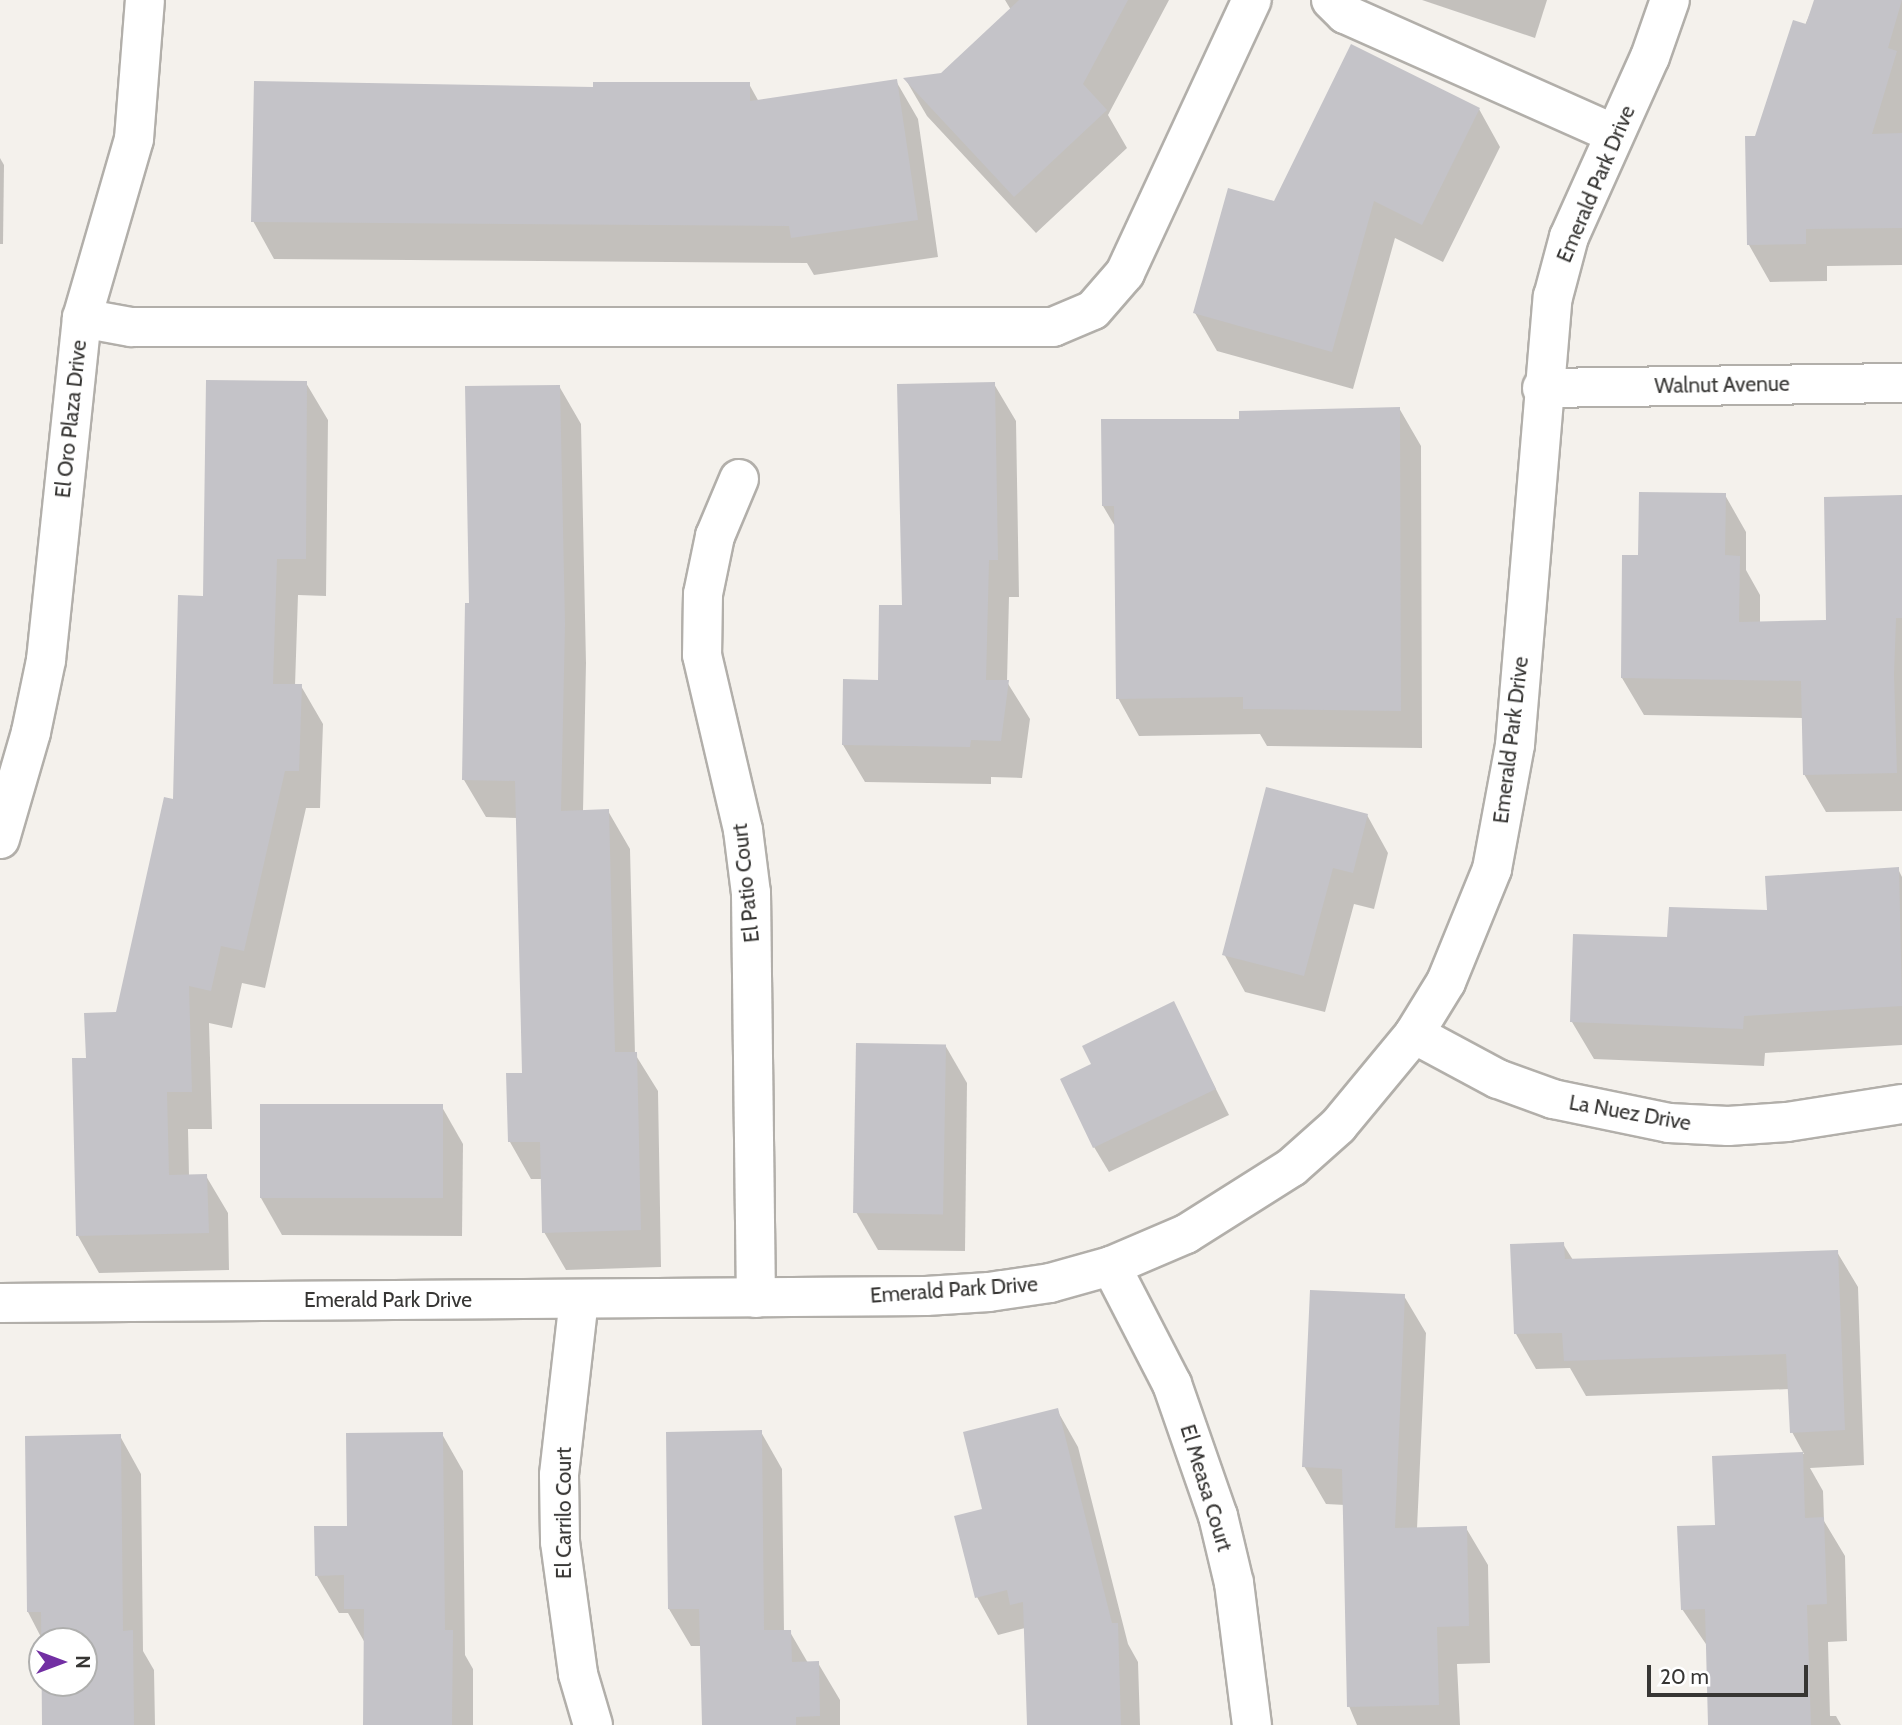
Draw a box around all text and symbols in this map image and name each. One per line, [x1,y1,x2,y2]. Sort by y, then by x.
street label: Emerald Park Drive [1552,102,1640,266]
street label: El Oro Plaza Drive [50,339,92,499]
street label: Walnut Avenue [1654,371,1790,399]
street label: Emerald Park Drive [1488,655,1534,825]
street label: El Patio Court [727,822,765,944]
street label: La Nuez Drive [1567,1090,1693,1136]
street label: Emerald Park Drive [869,1272,1039,1308]
street label: Emerald Park Drive [304,1287,472,1313]
street label: El Measa Court [1175,1422,1237,1554]
street label: El Carrilo Court [551,1447,577,1579]
north arrow [28,1627,98,1697]
scale bar [1650,1652,1811,1696]
text: N [71,1655,94,1669]
text: 20 m [1660,1664,1709,1689]

